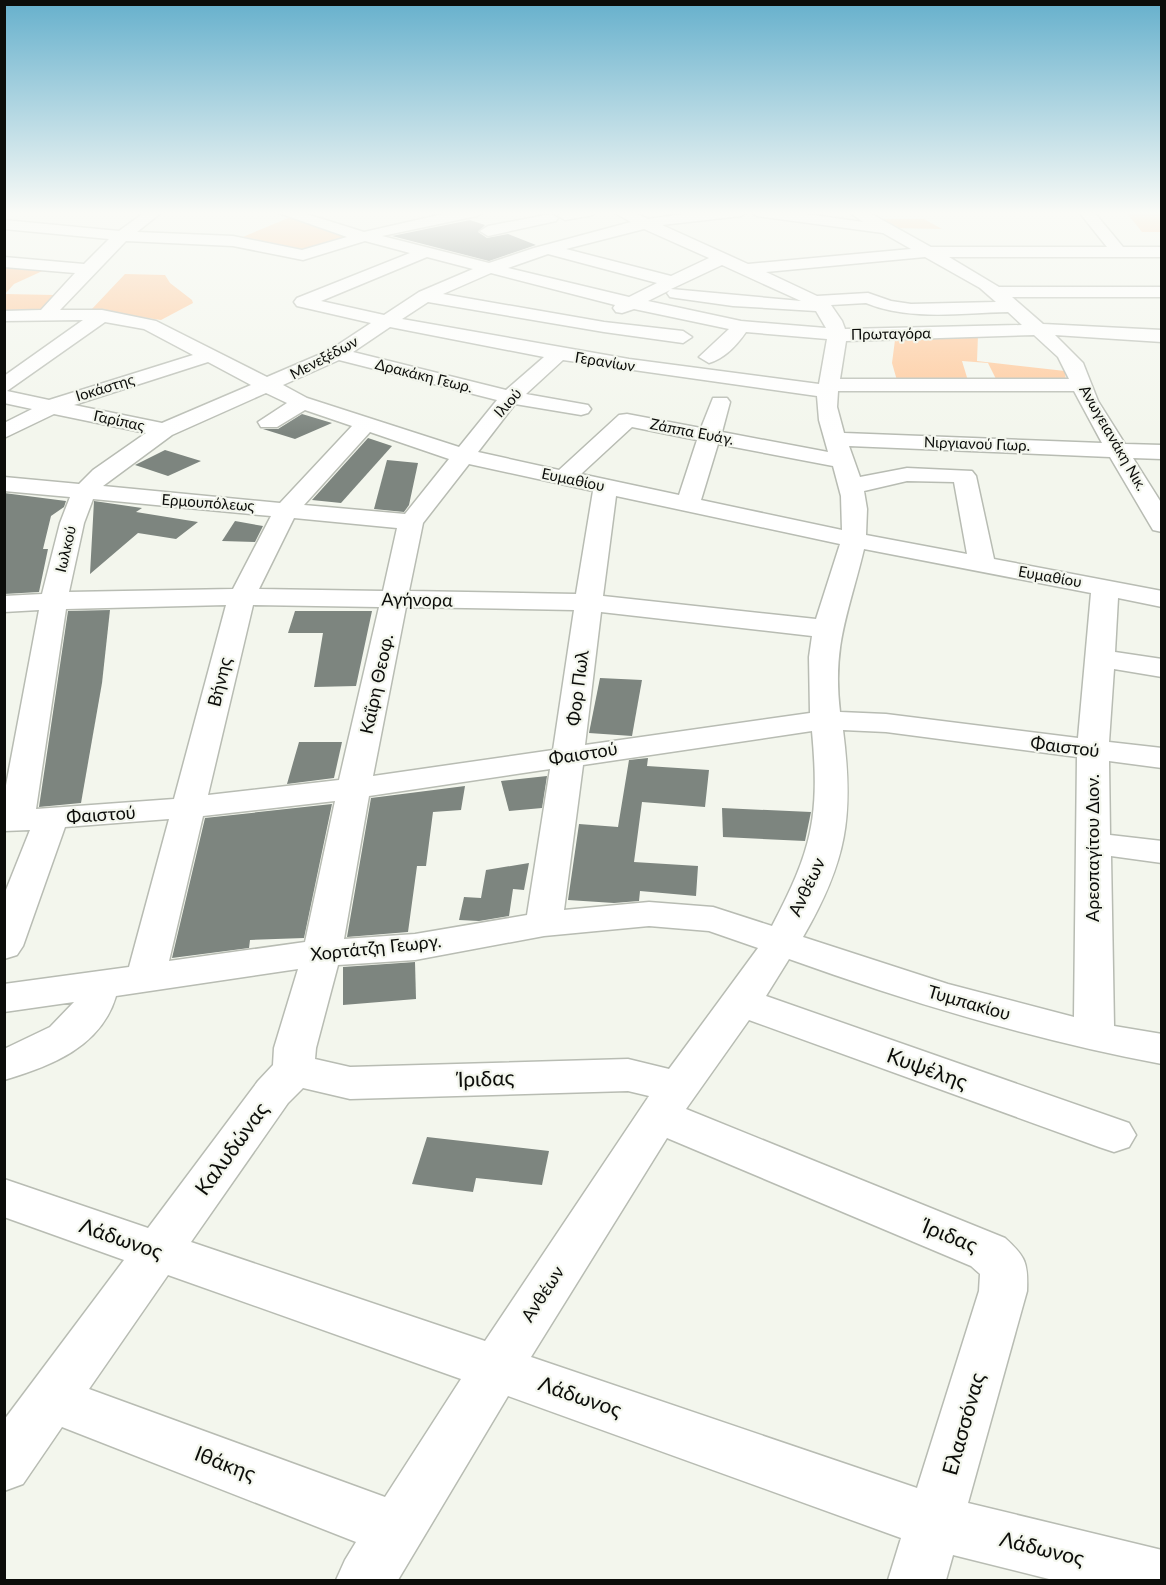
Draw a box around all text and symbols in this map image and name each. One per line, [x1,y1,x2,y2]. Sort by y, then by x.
street label: Πρωταγόρα [851,323,931,343]
street label: Μενεξέδων [286,332,361,383]
street label: Γερανίων [574,347,637,375]
street label: Δρακάκη Γεωρ. [374,354,475,396]
street label: Ιοκάστης [73,370,136,404]
street label: Ανωγειανάκη Νικ. [1076,381,1151,494]
street label: Ιλιού [490,384,525,420]
street label: Γαρίπας [92,406,146,434]
street label: Ζάππα Ευάγ. [649,414,736,448]
street label: Νιργιανού Γιωρ. [924,432,1031,454]
street label: Ευμαθίου [540,464,606,494]
street label: Ερμουπόλεως [161,490,255,514]
street label: Ιωλκού [51,524,79,574]
street label: Ευμαθίου [1017,562,1083,590]
street label: Αγήνορα [381,587,453,611]
street label: Καΐρη Θεοφ. [355,632,397,736]
street label: Φορ Πωλ [561,648,593,727]
street label: Βήνης [202,654,236,709]
street label: Φαιστού [1029,731,1101,761]
street label: Φαιστού [547,737,619,769]
street label: Αρεοπαγίτου Διον. [1081,774,1103,922]
street label: Φαιστού [66,801,136,827]
street label: Ανθέων [783,854,829,919]
street label: Χορτάτζη Γεωργ. [309,929,442,965]
street label: Τυμπακίου [925,980,1013,1024]
street label: Κυψέλης [884,1042,971,1094]
street label: Ίριδας [455,1064,515,1091]
street label: Καλυδώνας [189,1097,273,1199]
street label: Λάδωνος [77,1212,166,1263]
street label: Ίριδας [918,1212,982,1257]
street label: Ανθέων [516,1261,568,1326]
street label: Ελασσόνας [936,1369,989,1478]
street label: Λάδωνος [536,1370,625,1421]
street label: Ιθάκης [192,1440,260,1486]
street label: Λάδωνος [998,1525,1087,1570]

